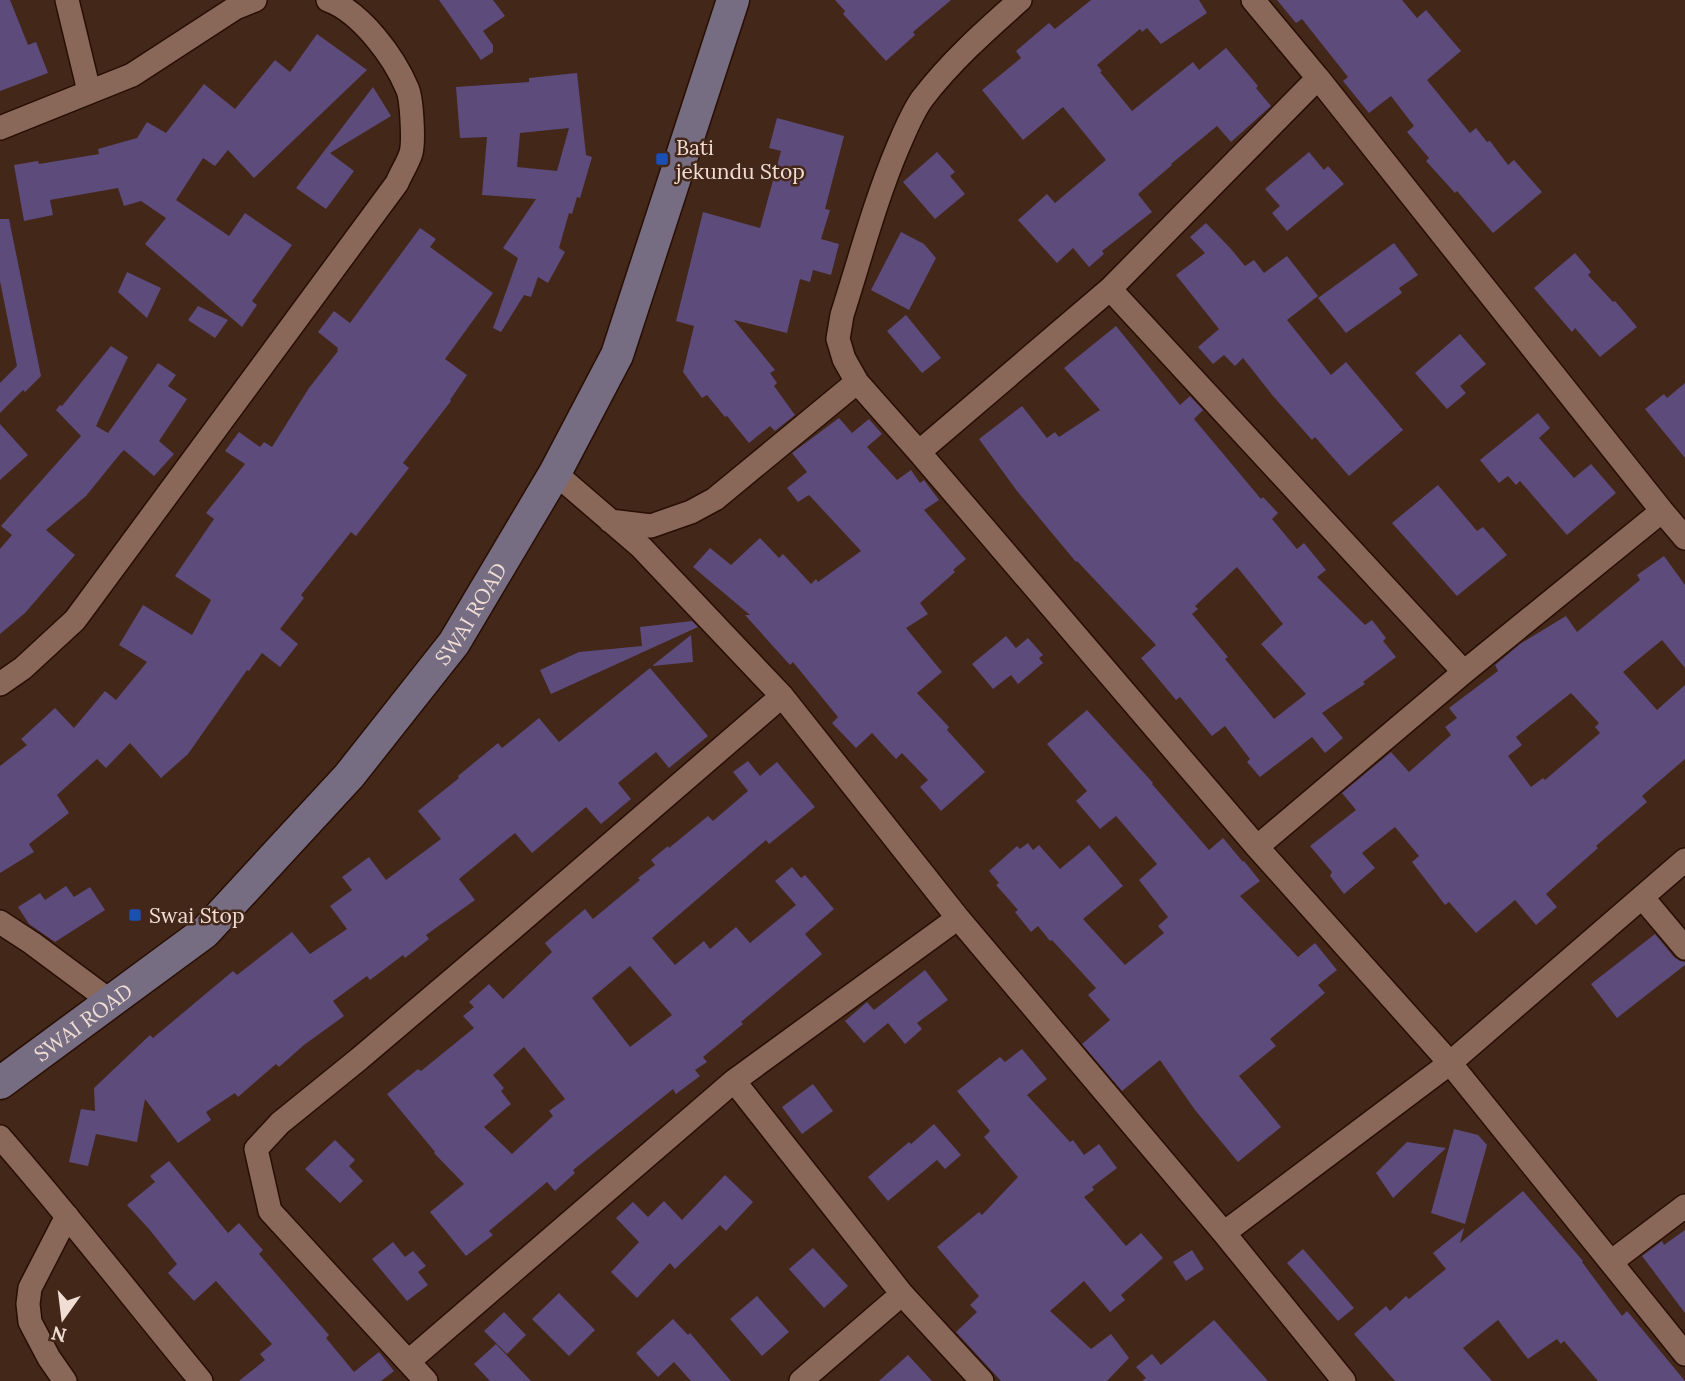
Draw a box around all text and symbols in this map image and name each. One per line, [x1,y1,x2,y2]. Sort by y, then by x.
place label: Bati jekundu Stop [674,134,805,185]
marker: Bati jekundu Stop [654,151,670,167]
street label: SWAI ROAD [428,557,512,671]
place label: Swai Stop [149,902,244,929]
marker: Swai Stop [127,907,143,923]
street label: SWAI ROAD [28,977,138,1067]
north arrow [28,1283,98,1353]
text: N [49,1321,69,1348]

